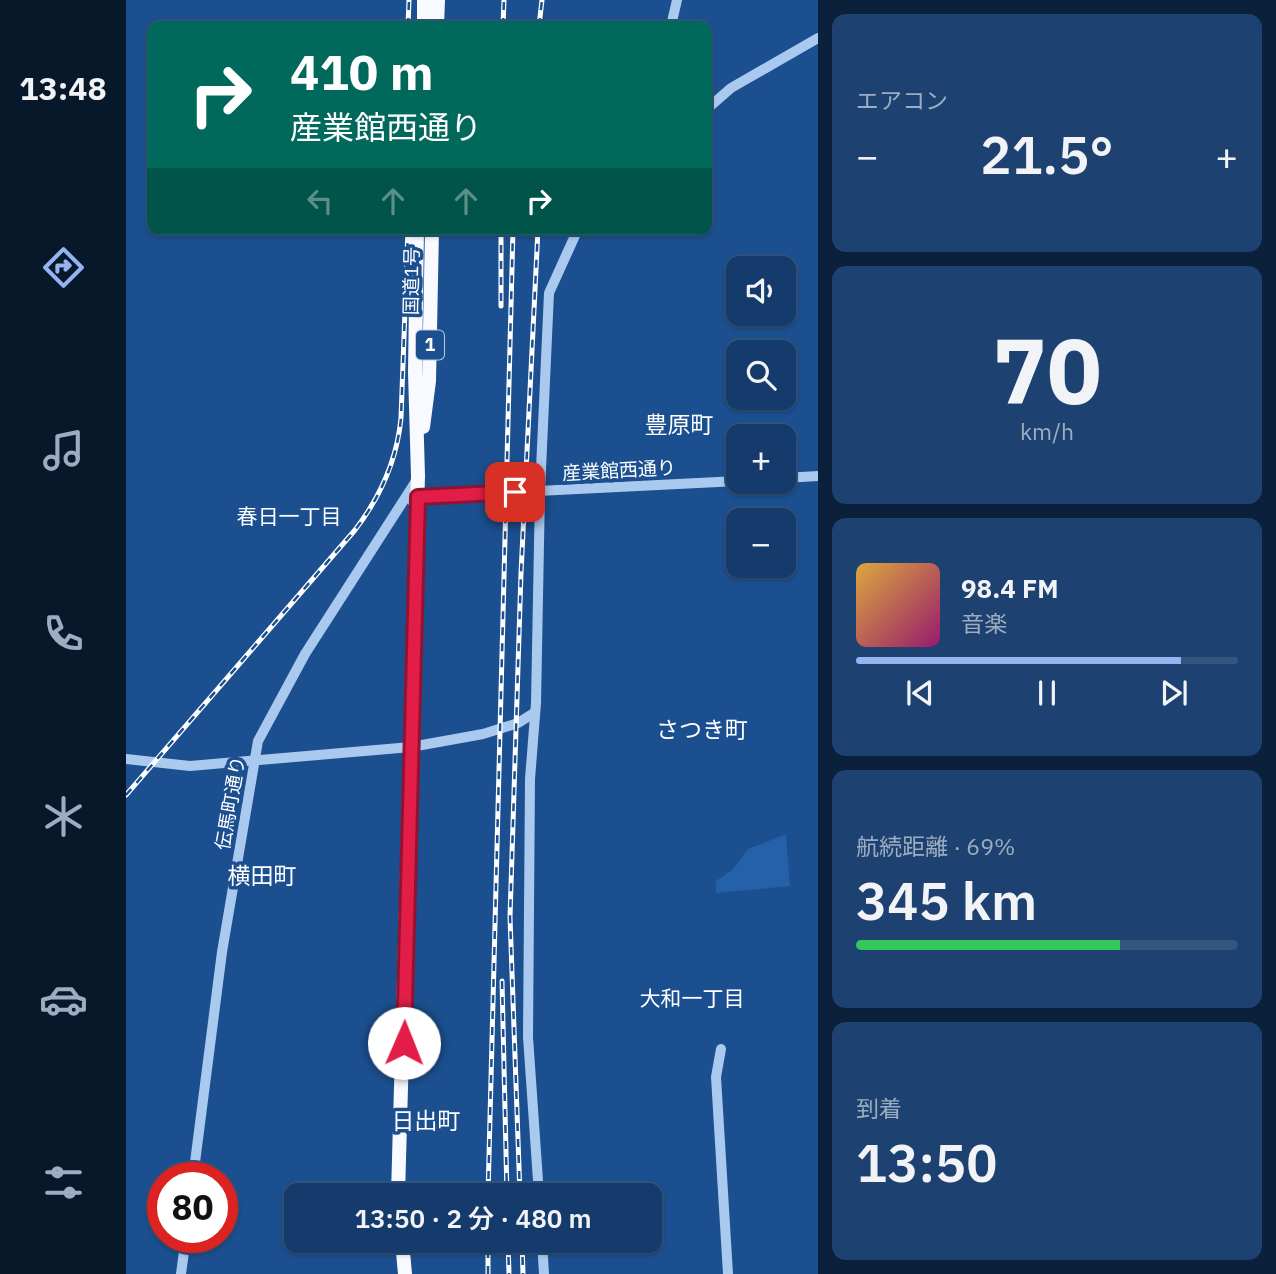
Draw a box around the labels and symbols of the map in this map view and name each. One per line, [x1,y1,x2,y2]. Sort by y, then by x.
street label: 国道1号 [398,247,424,315]
road number: 1 [416,330,444,360]
district label: 豊原町 [645,409,714,439]
street label: 産業館西通り [561,455,677,485]
pin [485,462,545,522]
district label: 春日一丁目 [237,502,342,530]
district label: さつき町 [656,714,748,744]
street label: 伝馬町通り [210,754,250,852]
district label: 横田町 [228,860,297,890]
district label: 大和一丁目 [640,984,745,1012]
position arrow [367,1006,441,1080]
district label: 日出町 [392,1105,461,1135]
speed limit sign: 80 [147,1162,238,1253]

